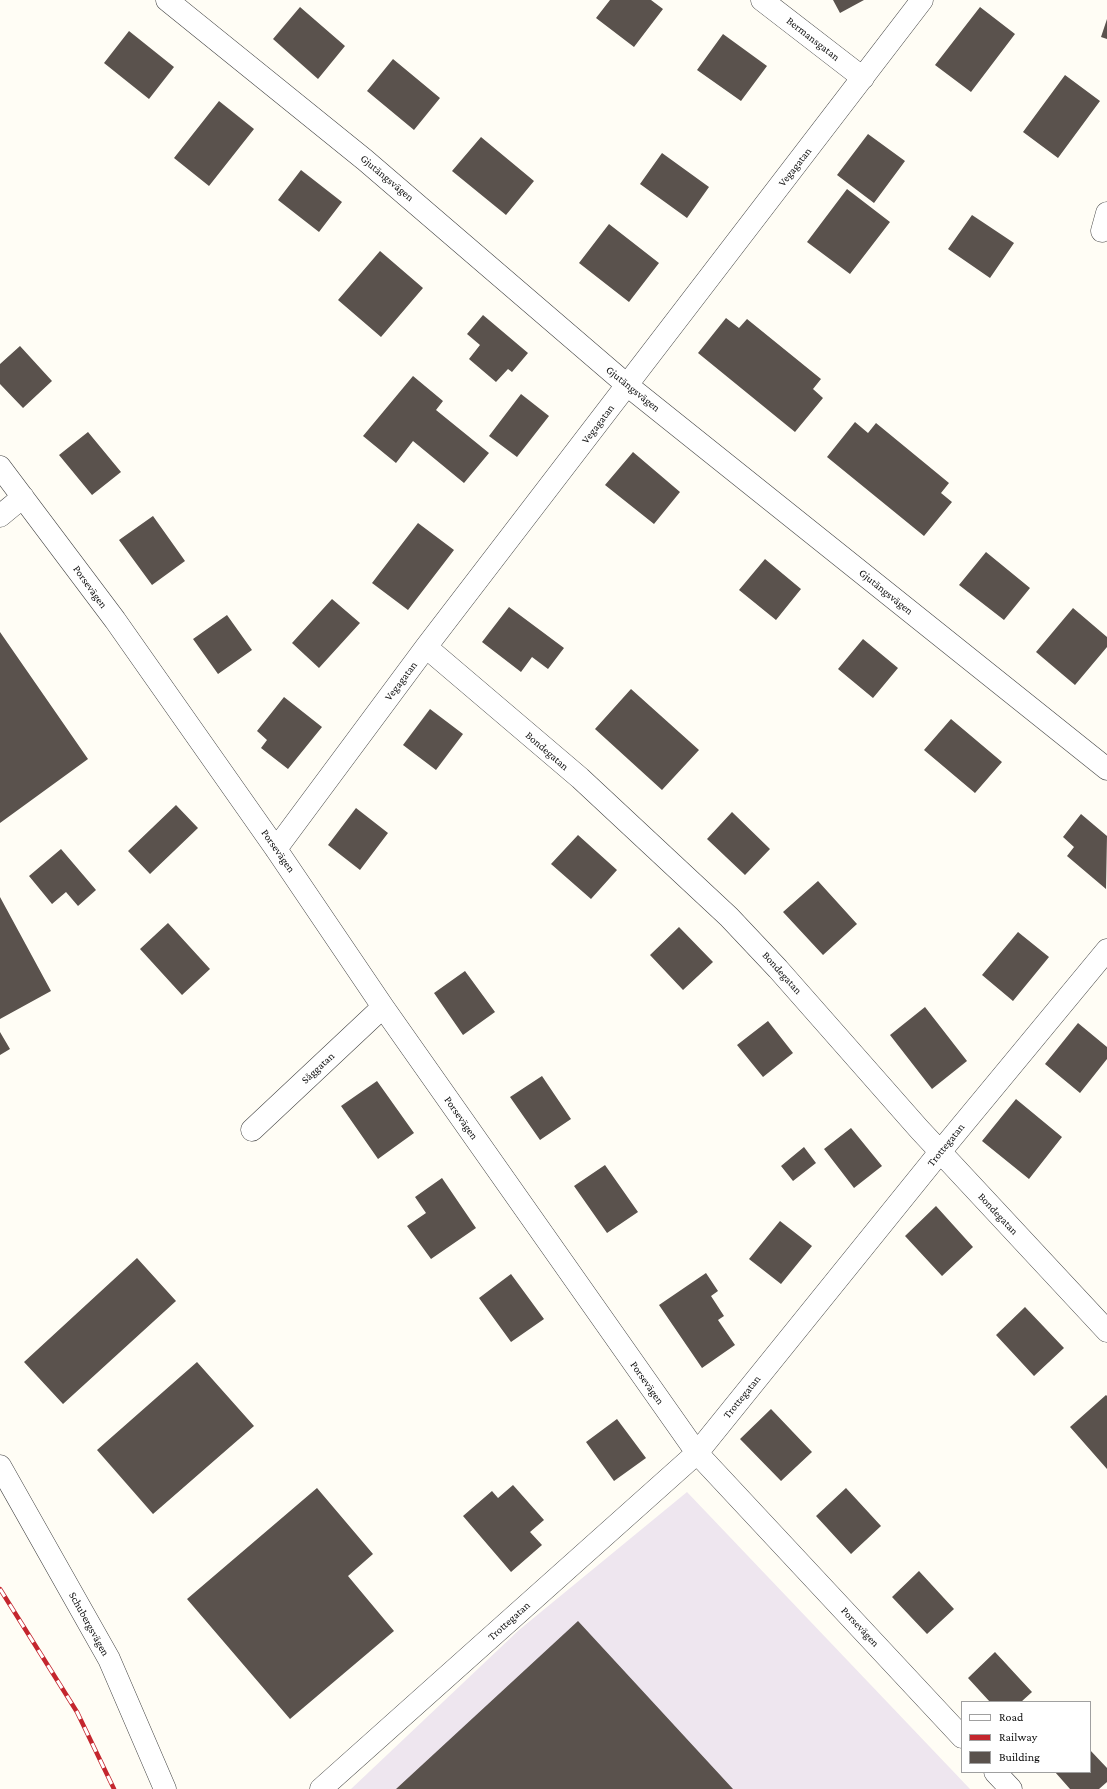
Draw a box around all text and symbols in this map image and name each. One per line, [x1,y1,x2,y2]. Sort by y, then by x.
street label: Bermansgatan [784,14,842,64]
street label: Vegagatan [776,145,814,189]
street label: Gjutängsvägen [358,152,416,204]
street label: Gjutängsvägen [603,363,663,415]
street label: Vegagatan [579,402,617,446]
street label: Porsevägen [70,563,110,611]
street label: Gjutängsvägen [856,566,916,618]
street label: Vegagatan [382,659,420,703]
street label: Bondegatan [523,729,571,773]
street label: Porsevägen [258,827,298,875]
street label: Bondegatan [759,949,805,997]
street label: Såggatan [299,1049,337,1087]
street label: Porsevägen [441,1094,481,1142]
street label: Trottegatan [924,1121,968,1169]
street label: Bondegatan [975,1190,1021,1238]
street label: Porsevägen [627,1359,667,1407]
street label: Trottegatan [720,1373,764,1421]
street label: Schubergsvägen [66,1590,112,1658]
street label: Trottegatan [485,1599,533,1643]
street label: Porsevägen [838,1604,882,1650]
legend [961,1701,1091,1773]
text: Road [999,1710,1023,1724]
text: Railway [999,1730,1037,1744]
text: Building [999,1750,1040,1764]

